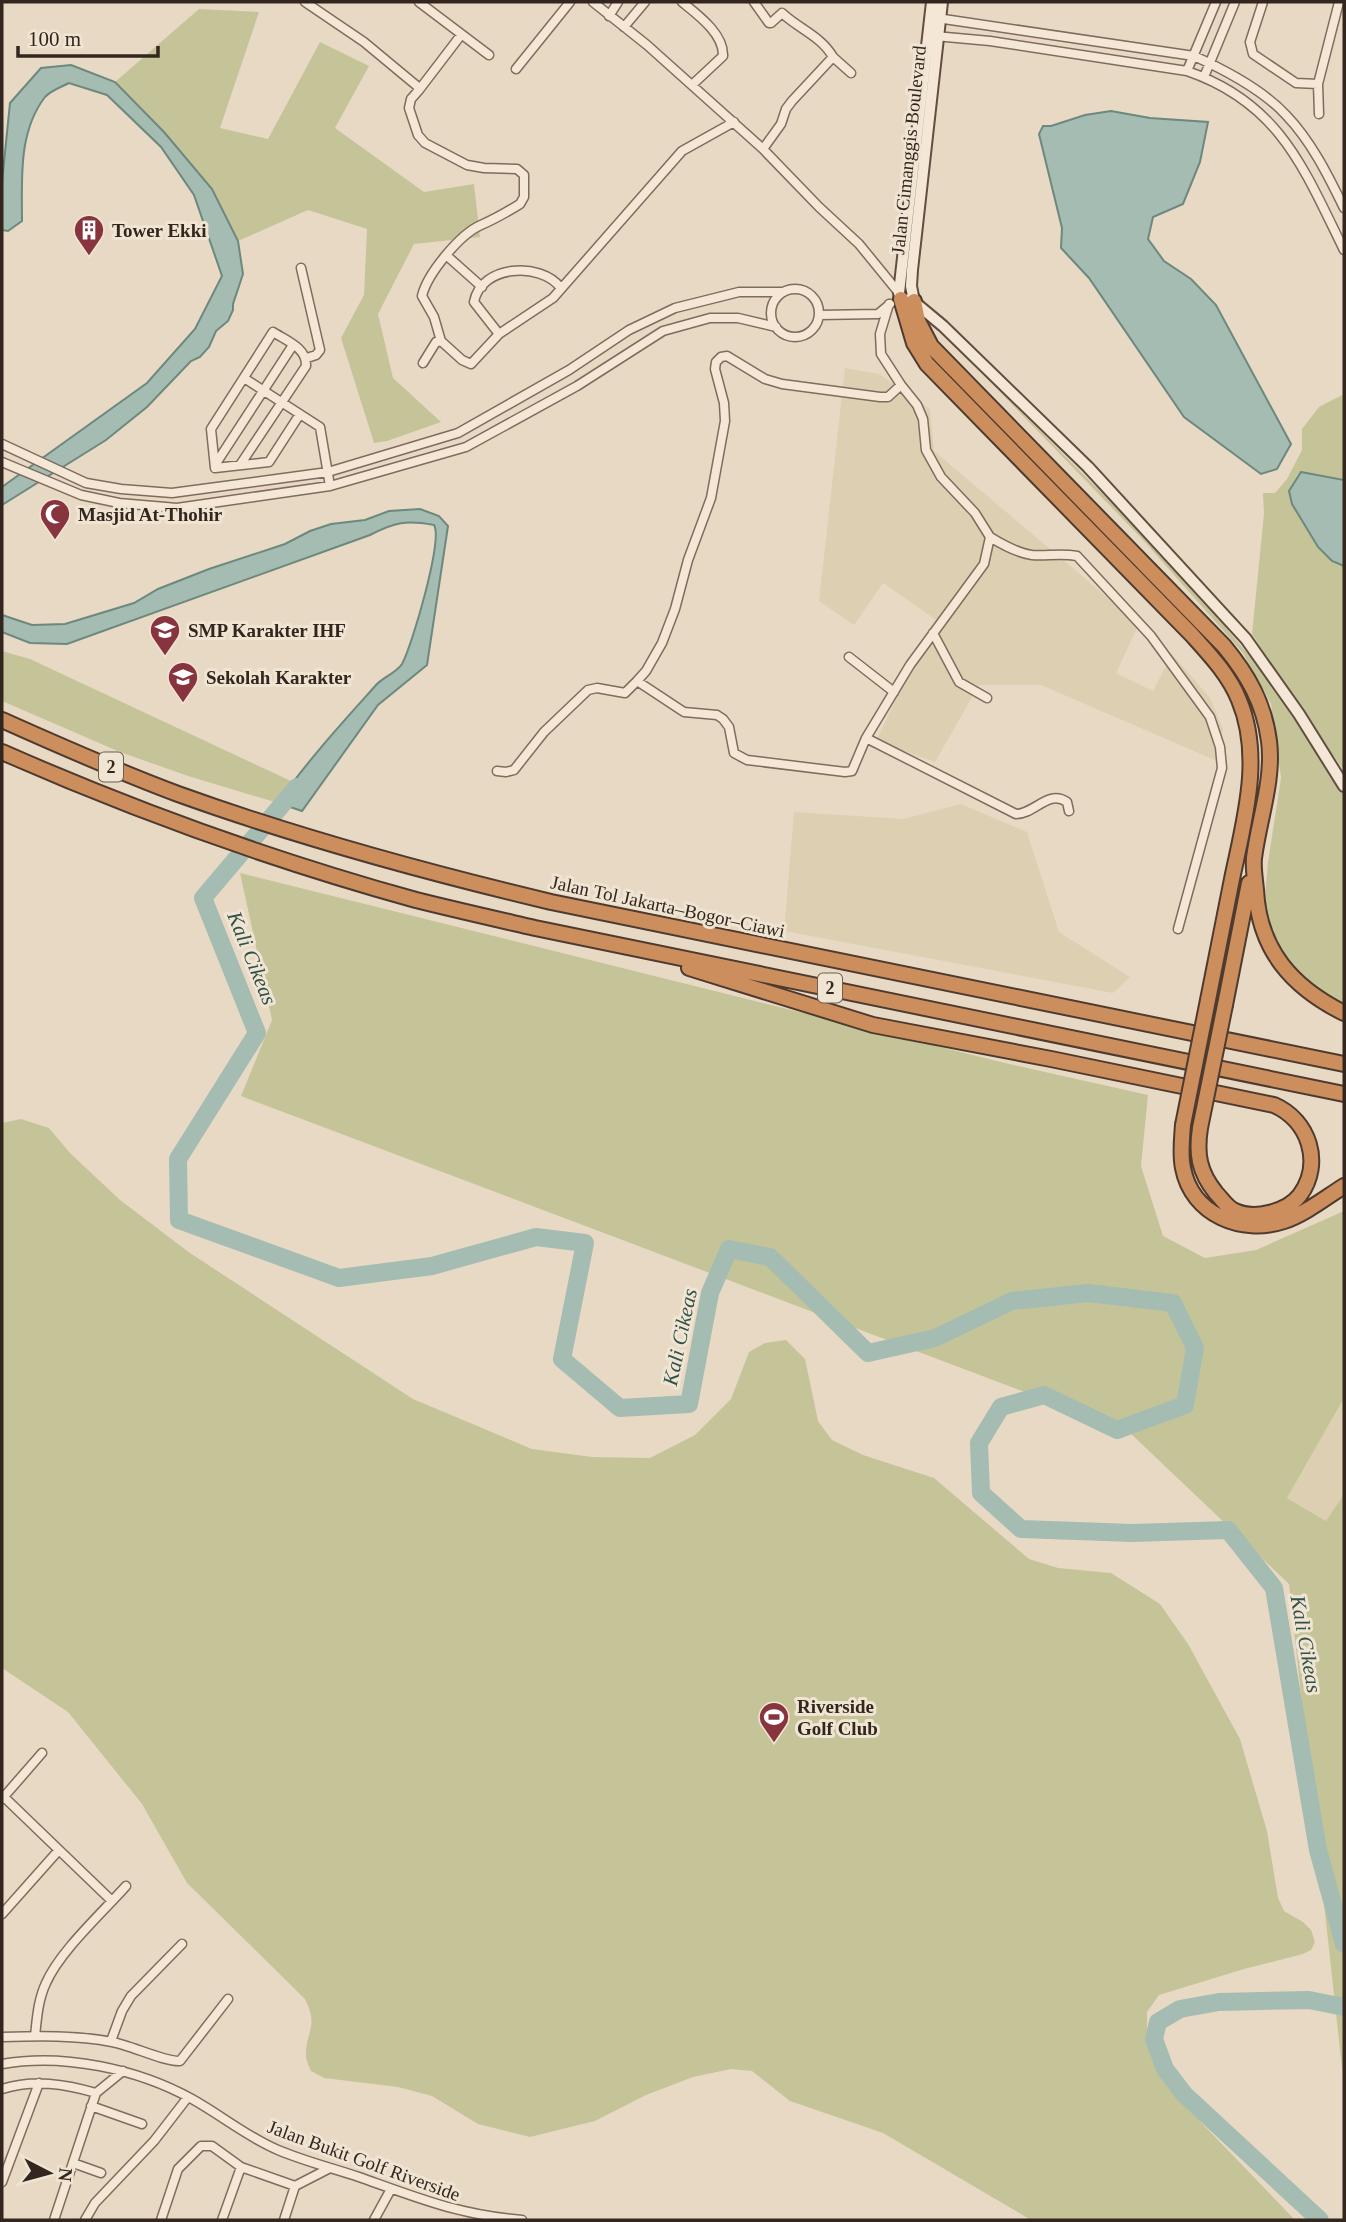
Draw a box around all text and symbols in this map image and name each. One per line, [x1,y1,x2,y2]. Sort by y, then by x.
scale bar [18,14,158,58]
text: 100 m [28,27,81,51]
street label: Jalan Cimanggis Boulevard [887,44,930,256]
building icon: Tower Ekki [72,213,106,257]
place label: Tower Ekki [112,220,207,241]
mosque icon: Masjid At-Thohir [38,497,72,541]
place label: Masjid At-Thohir [78,504,223,525]
school or university icon: SMP Karakter IHF [148,613,182,657]
place label: SMP Karakter IHF [188,620,346,641]
school or university icon: Sekolah Karakter [166,660,200,704]
place label: Sekolah Karakter [206,667,352,688]
road number: 2 [99,752,123,782]
street label: Jalan Tol Jakarta–Bogor–Ciawi [549,871,787,942]
water label: Kali Cikeas [222,907,282,1008]
road number: 2 [818,973,842,1002]
water label: Kali Cikeas [658,1286,702,1389]
water label: Kali Cikeas [1285,1592,1326,1695]
place label: Riverside Golf Club [797,1696,878,1739]
sports icon: Riverside Golf Club [757,1700,791,1744]
street label: Jalan Bukit Golf Riverside [265,2116,463,2205]
north arrow [14,2138,84,2208]
text: N [54,2167,77,2183]

